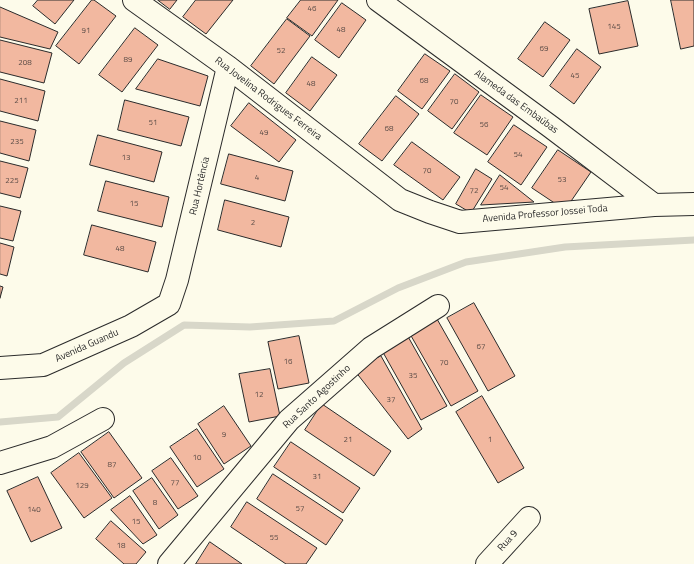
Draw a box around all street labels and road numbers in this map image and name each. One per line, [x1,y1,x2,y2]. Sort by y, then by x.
street label: Rua Jovelina Rodrigues Ferreira [212,55,324,143]
street label: Alameda das Embaúbas [472,68,560,136]
street label: Rua Hortência [187,156,213,216]
street label: Avenida Professor Jossei Toda [482,203,608,225]
street label: Avenida Guandu [53,327,121,365]
street label: Rua Santo Agostinho [281,363,353,431]
street label: Rua 9 [495,528,521,554]

